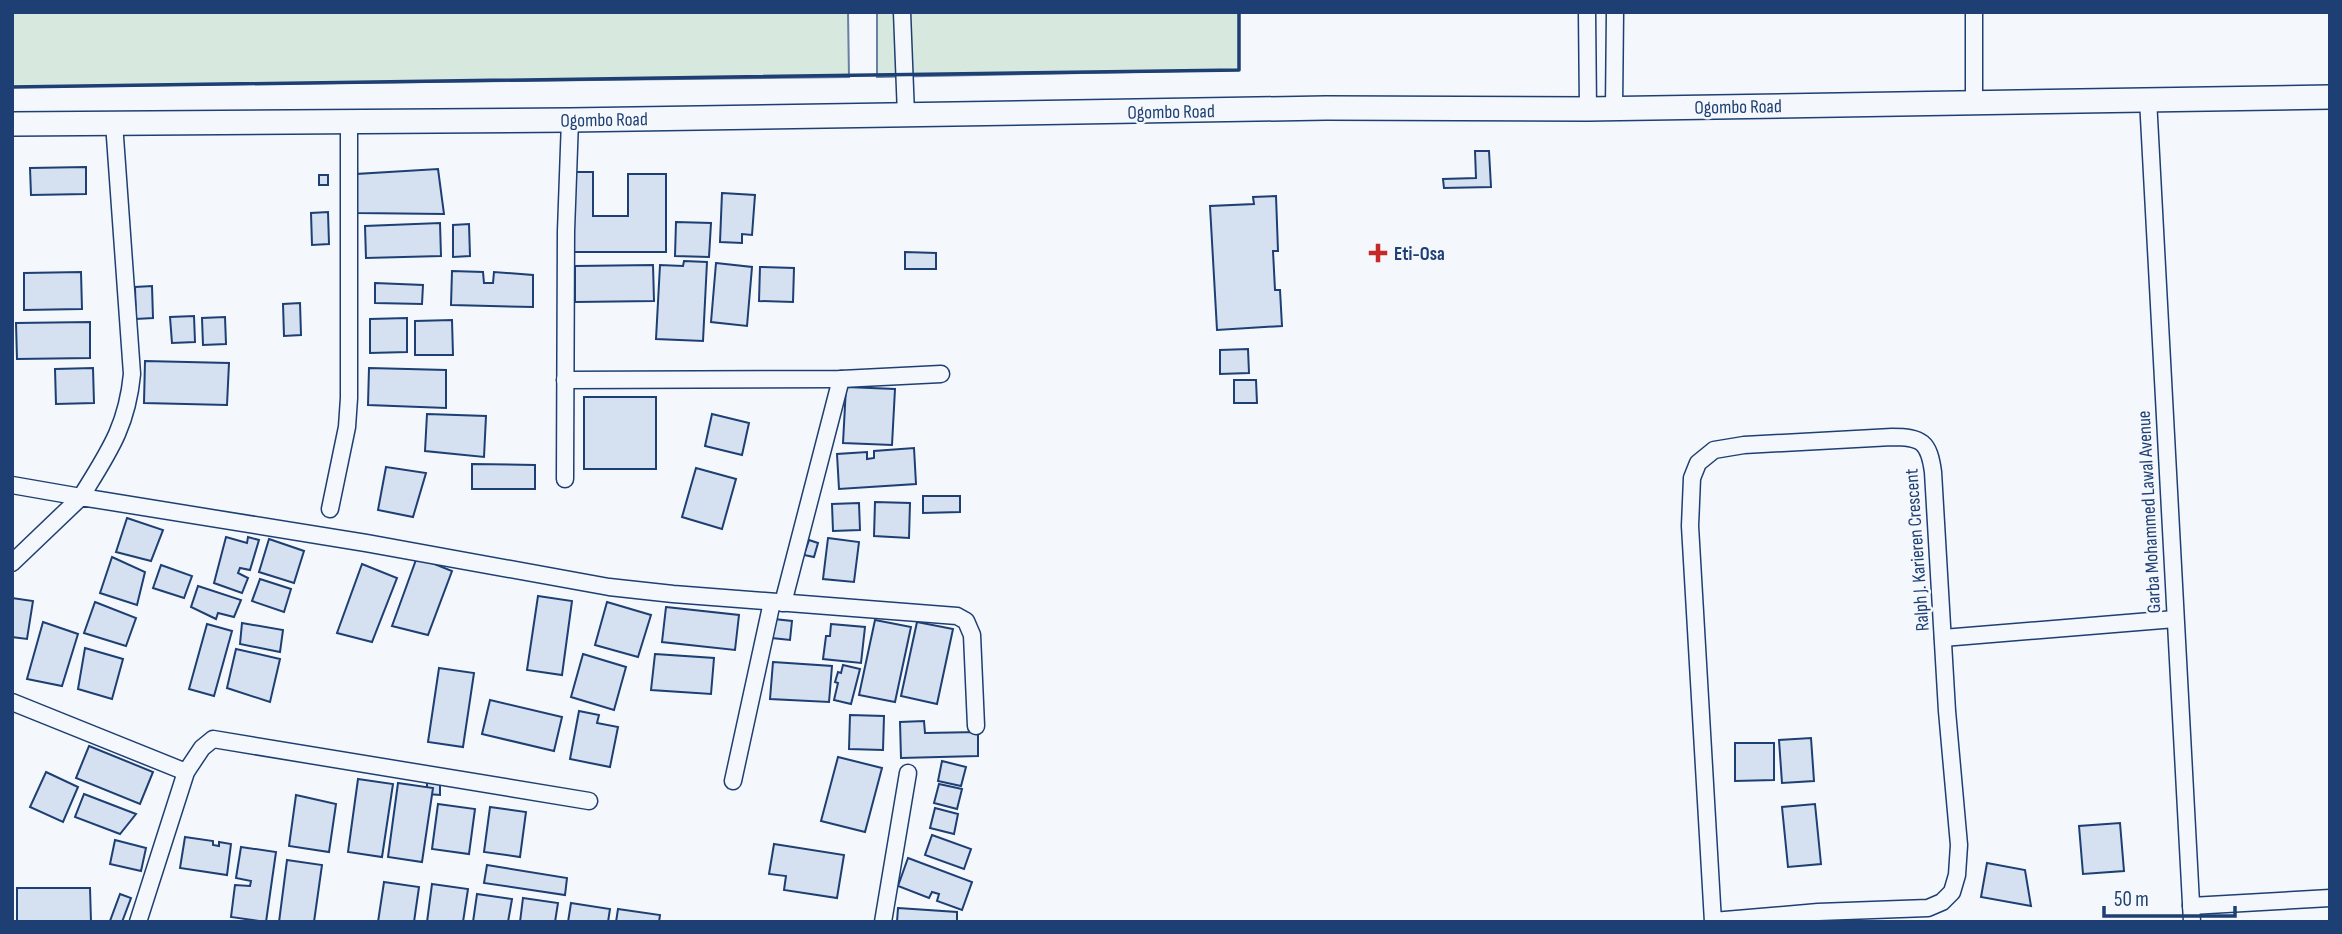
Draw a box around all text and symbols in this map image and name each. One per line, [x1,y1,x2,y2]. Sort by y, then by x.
street label: Ogombo Road [1694,95,1782,120]
street label: Ogombo Road [1127,100,1215,125]
street label: Ogombo Road [560,108,648,133]
marker: Eti-Osa [1368,243,1388,263]
place label: Eti-Osa [1394,243,1445,266]
street label: Garba Mohammed Lawal Avenue [2133,410,2166,614]
street label: Ralph J. Karieren Crescent [1900,468,1935,632]
scale bar [2104,874,2235,918]
text: 50 m [2114,887,2149,912]

